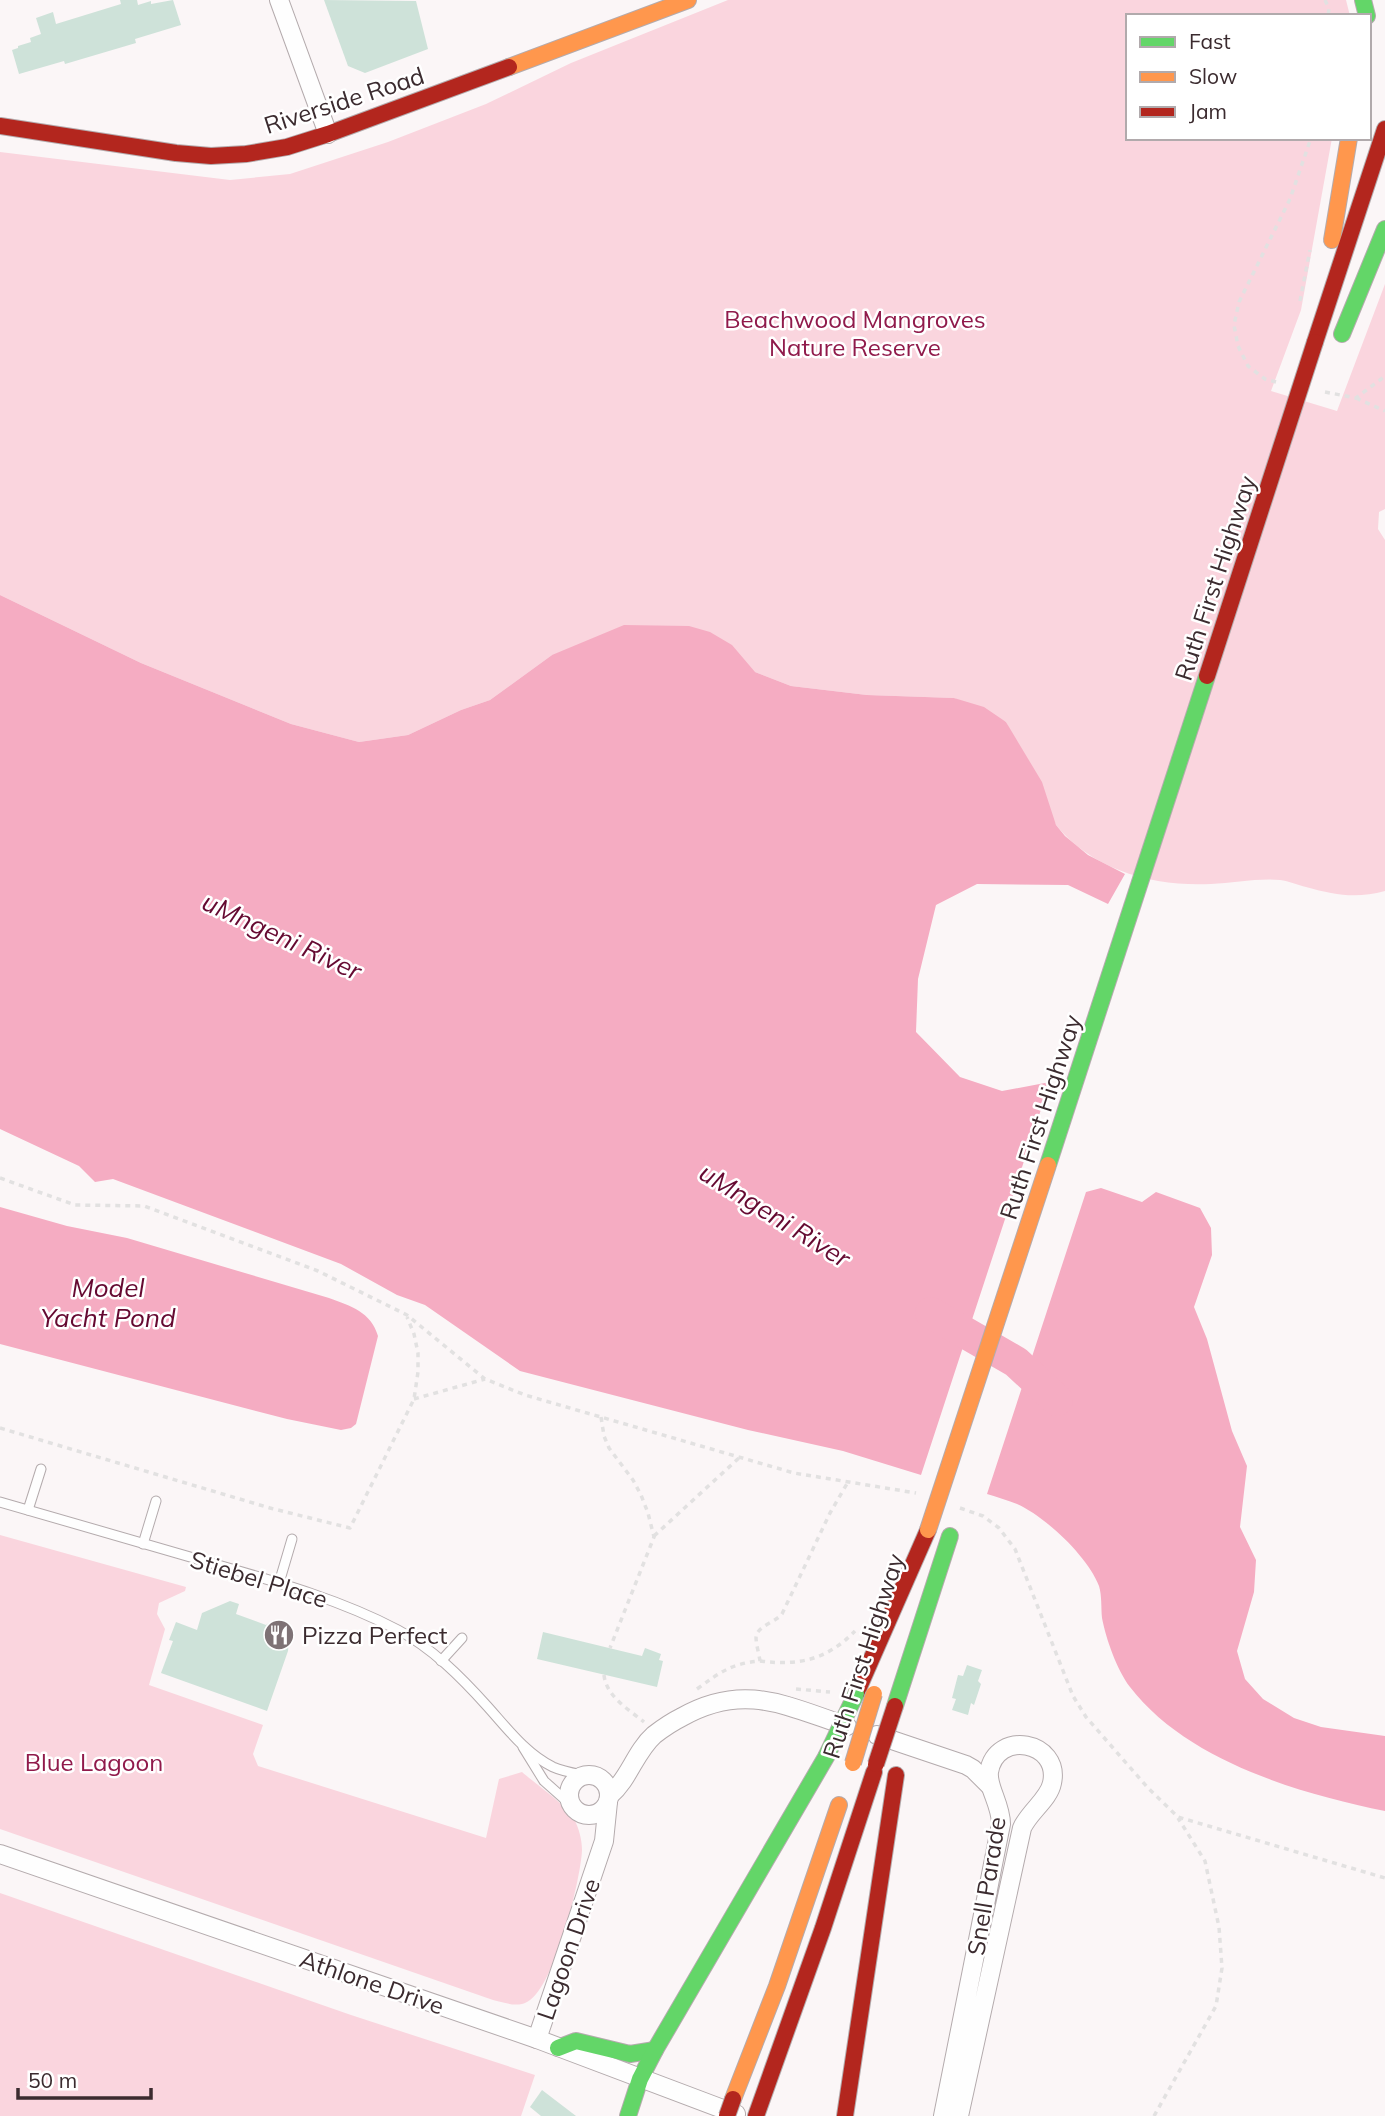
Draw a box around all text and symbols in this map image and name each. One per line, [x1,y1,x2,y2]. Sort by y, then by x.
legend [1126,14,1371,140]
text: Fast [1189,28,1231,54]
street label: Riverside Road [260,60,428,140]
text: Slow [1189,63,1237,89]
text: Jam [1189,98,1227,124]
park label: Beachwood Mangroves Nature Reserve [724,304,986,362]
street label: Ruth First Highway [1168,472,1262,684]
water label: uMngeni River [197,885,368,988]
street label: Ruth First Highway [993,1011,1087,1223]
water label: uMngeni River [693,1155,858,1275]
water label: Model Yacht Pond [40,1271,176,1334]
street label: Stiebel Place [187,1544,331,1614]
street label: Ruth First Highway [816,1550,910,1762]
restaurant icon: Pizza Perfect [262,1618,296,1652]
place label: Pizza Perfect [302,1620,447,1650]
park label: Blue Lagoon [25,1747,163,1777]
street label: Snell Parade [960,1815,1012,1957]
street label: Lagoon Drive [530,1874,606,2024]
street label: Athlone Drive [296,1943,448,2021]
scale bar [18,2056,150,2100]
text: 50 m [28,2067,77,2093]

